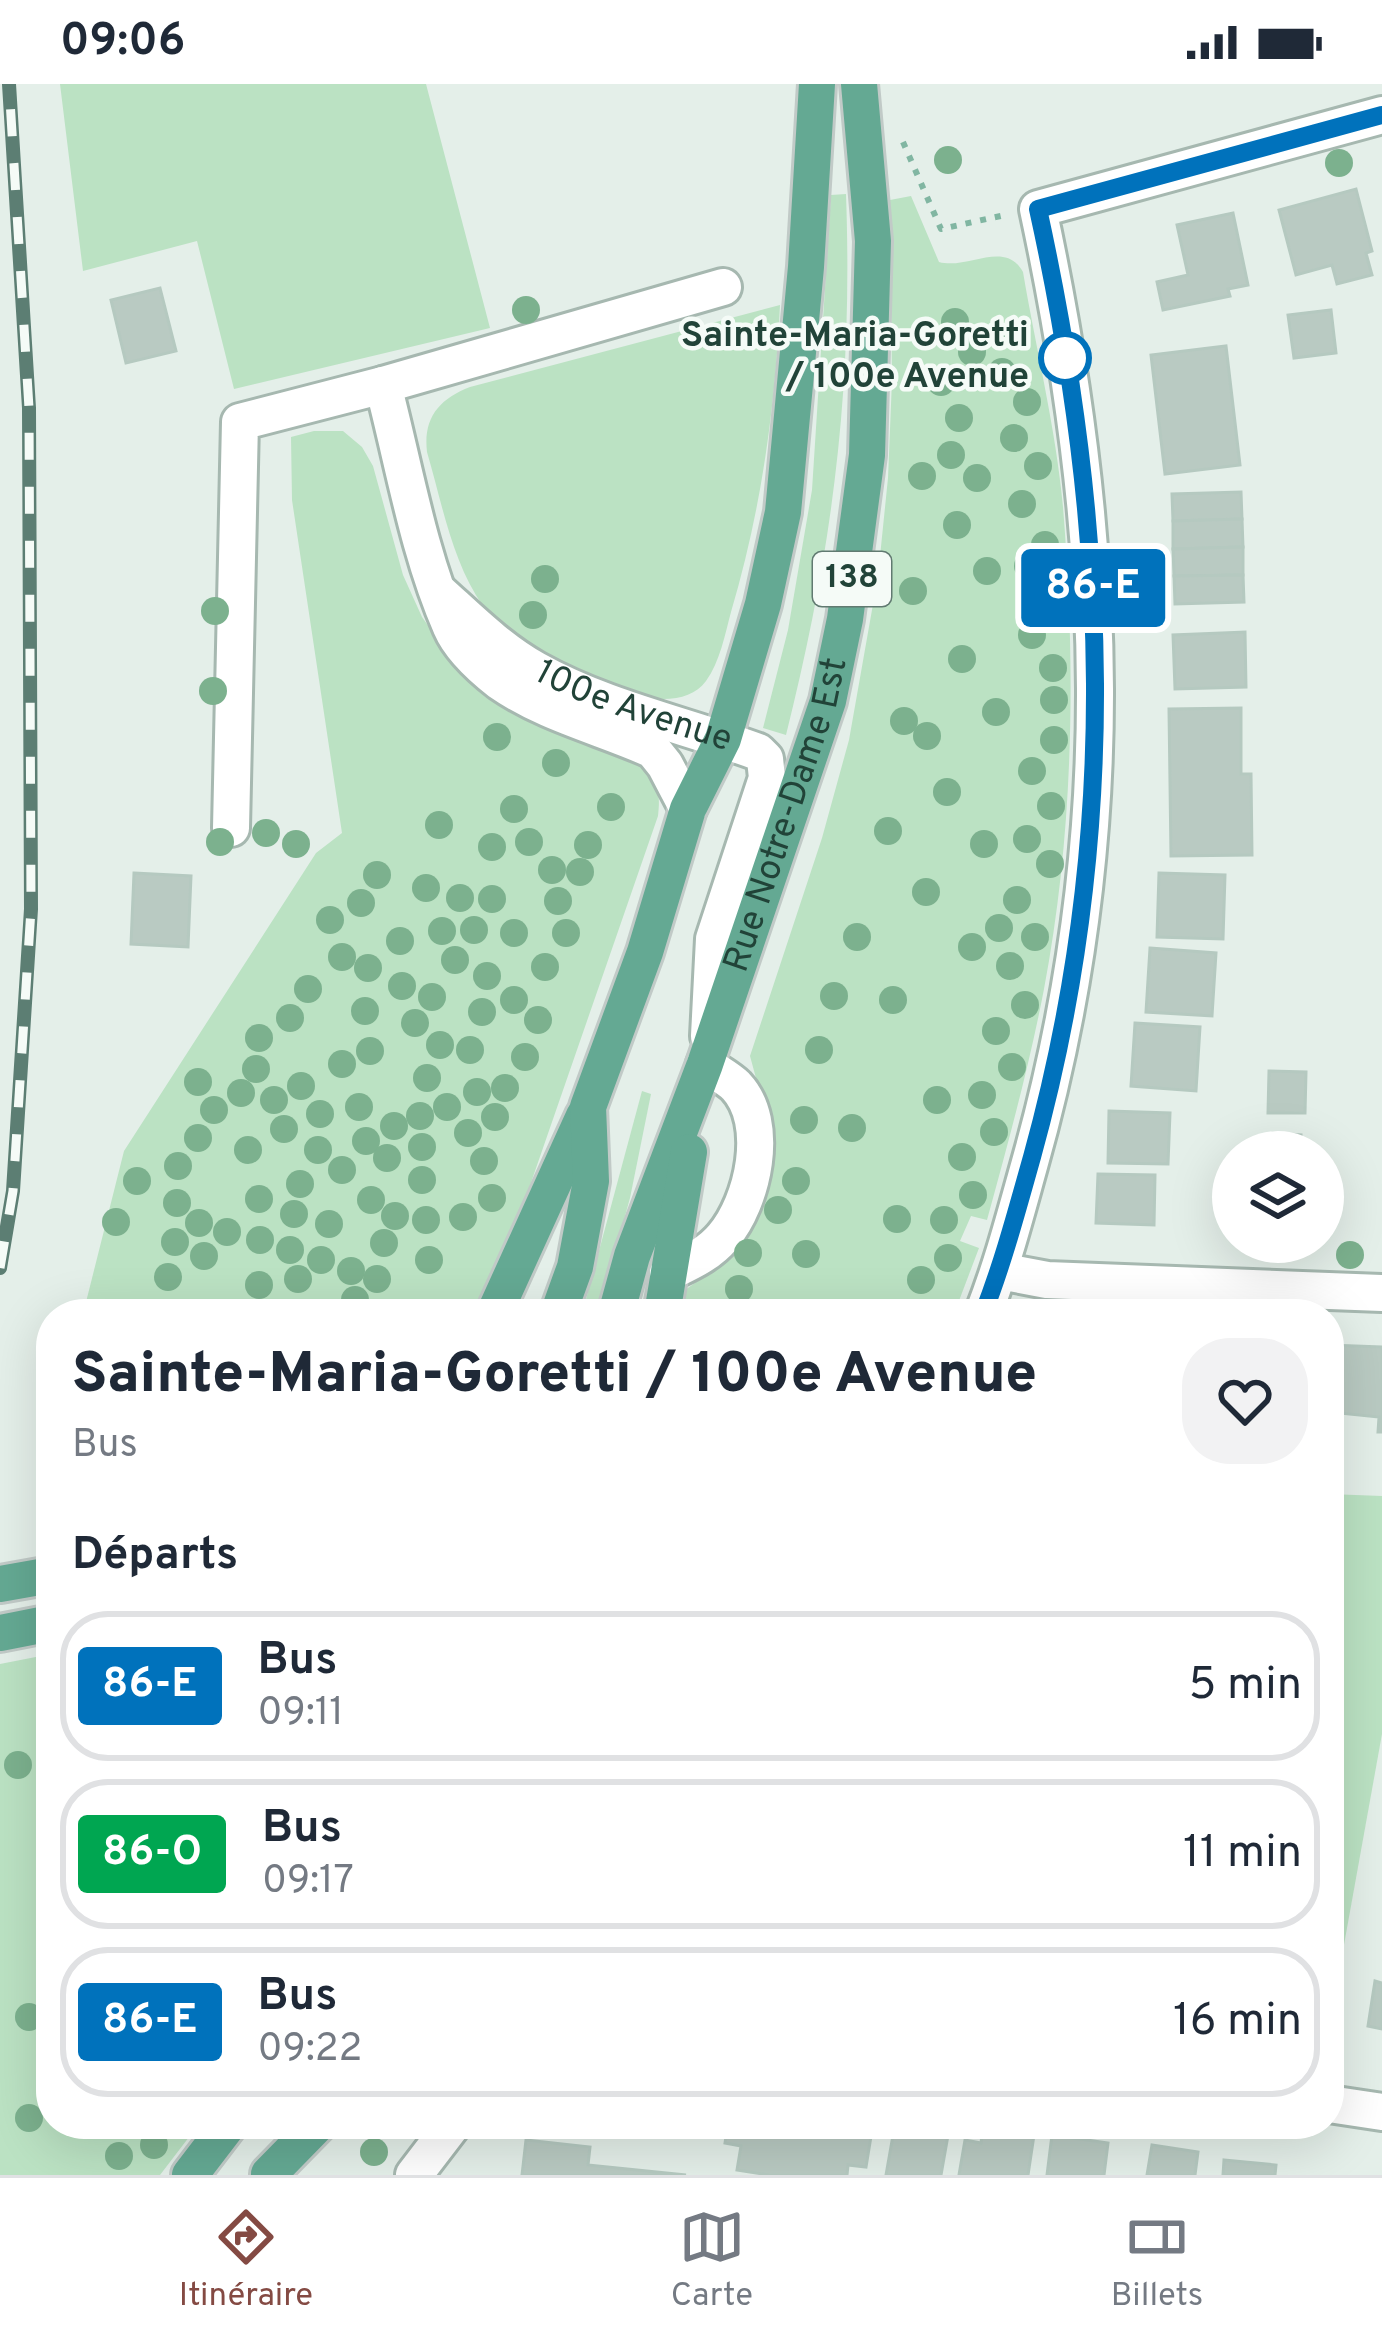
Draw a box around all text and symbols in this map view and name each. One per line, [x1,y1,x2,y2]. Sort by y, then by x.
text: 09:06 [60,14,185,71]
place label: Sainte-Maria-Goretti / 100e Avenue [681,314,1029,401]
marker: Sainte-Maria-Goretti / 100e Avenue [1040,333,1090,383]
line badge: 86-E [1009,549,1177,627]
road number: 138 [813,552,891,606]
text: 86-E [1045,561,1141,614]
street label: 100e Avenue [527,650,738,764]
street label: Rue Notre-Dame Est [715,654,859,979]
map controls [1212,1131,1344,1263]
button: layers [1212,1131,1344,1263]
button: heart [1182,1338,1308,1464]
text: Sainte-Maria-Goretti / 100e Avenue [72,1341,1037,1413]
text: Bus [72,1422,138,1471]
text: Départs [72,1528,238,1585]
text: Bus [258,1633,337,1690]
text: 5 min [1189,1658,1302,1715]
text: 86-E [102,1659,198,1712]
text: 09:11 [258,1690,344,1739]
text: Bus [262,1801,342,1858]
text: 11 min [1183,1826,1302,1883]
text: 86-O [102,1827,202,1880]
text: 09:17 [262,1858,354,1907]
text: Bus [258,1969,337,2026]
text: 16 min [1173,1994,1302,2051]
text: 86-E [102,1995,198,2048]
text: 09:22 [258,2026,362,2075]
tab: Itinéraire [179,2204,313,2318]
tab: Carte [671,2204,753,2318]
tab: Billets [1111,2204,1203,2318]

